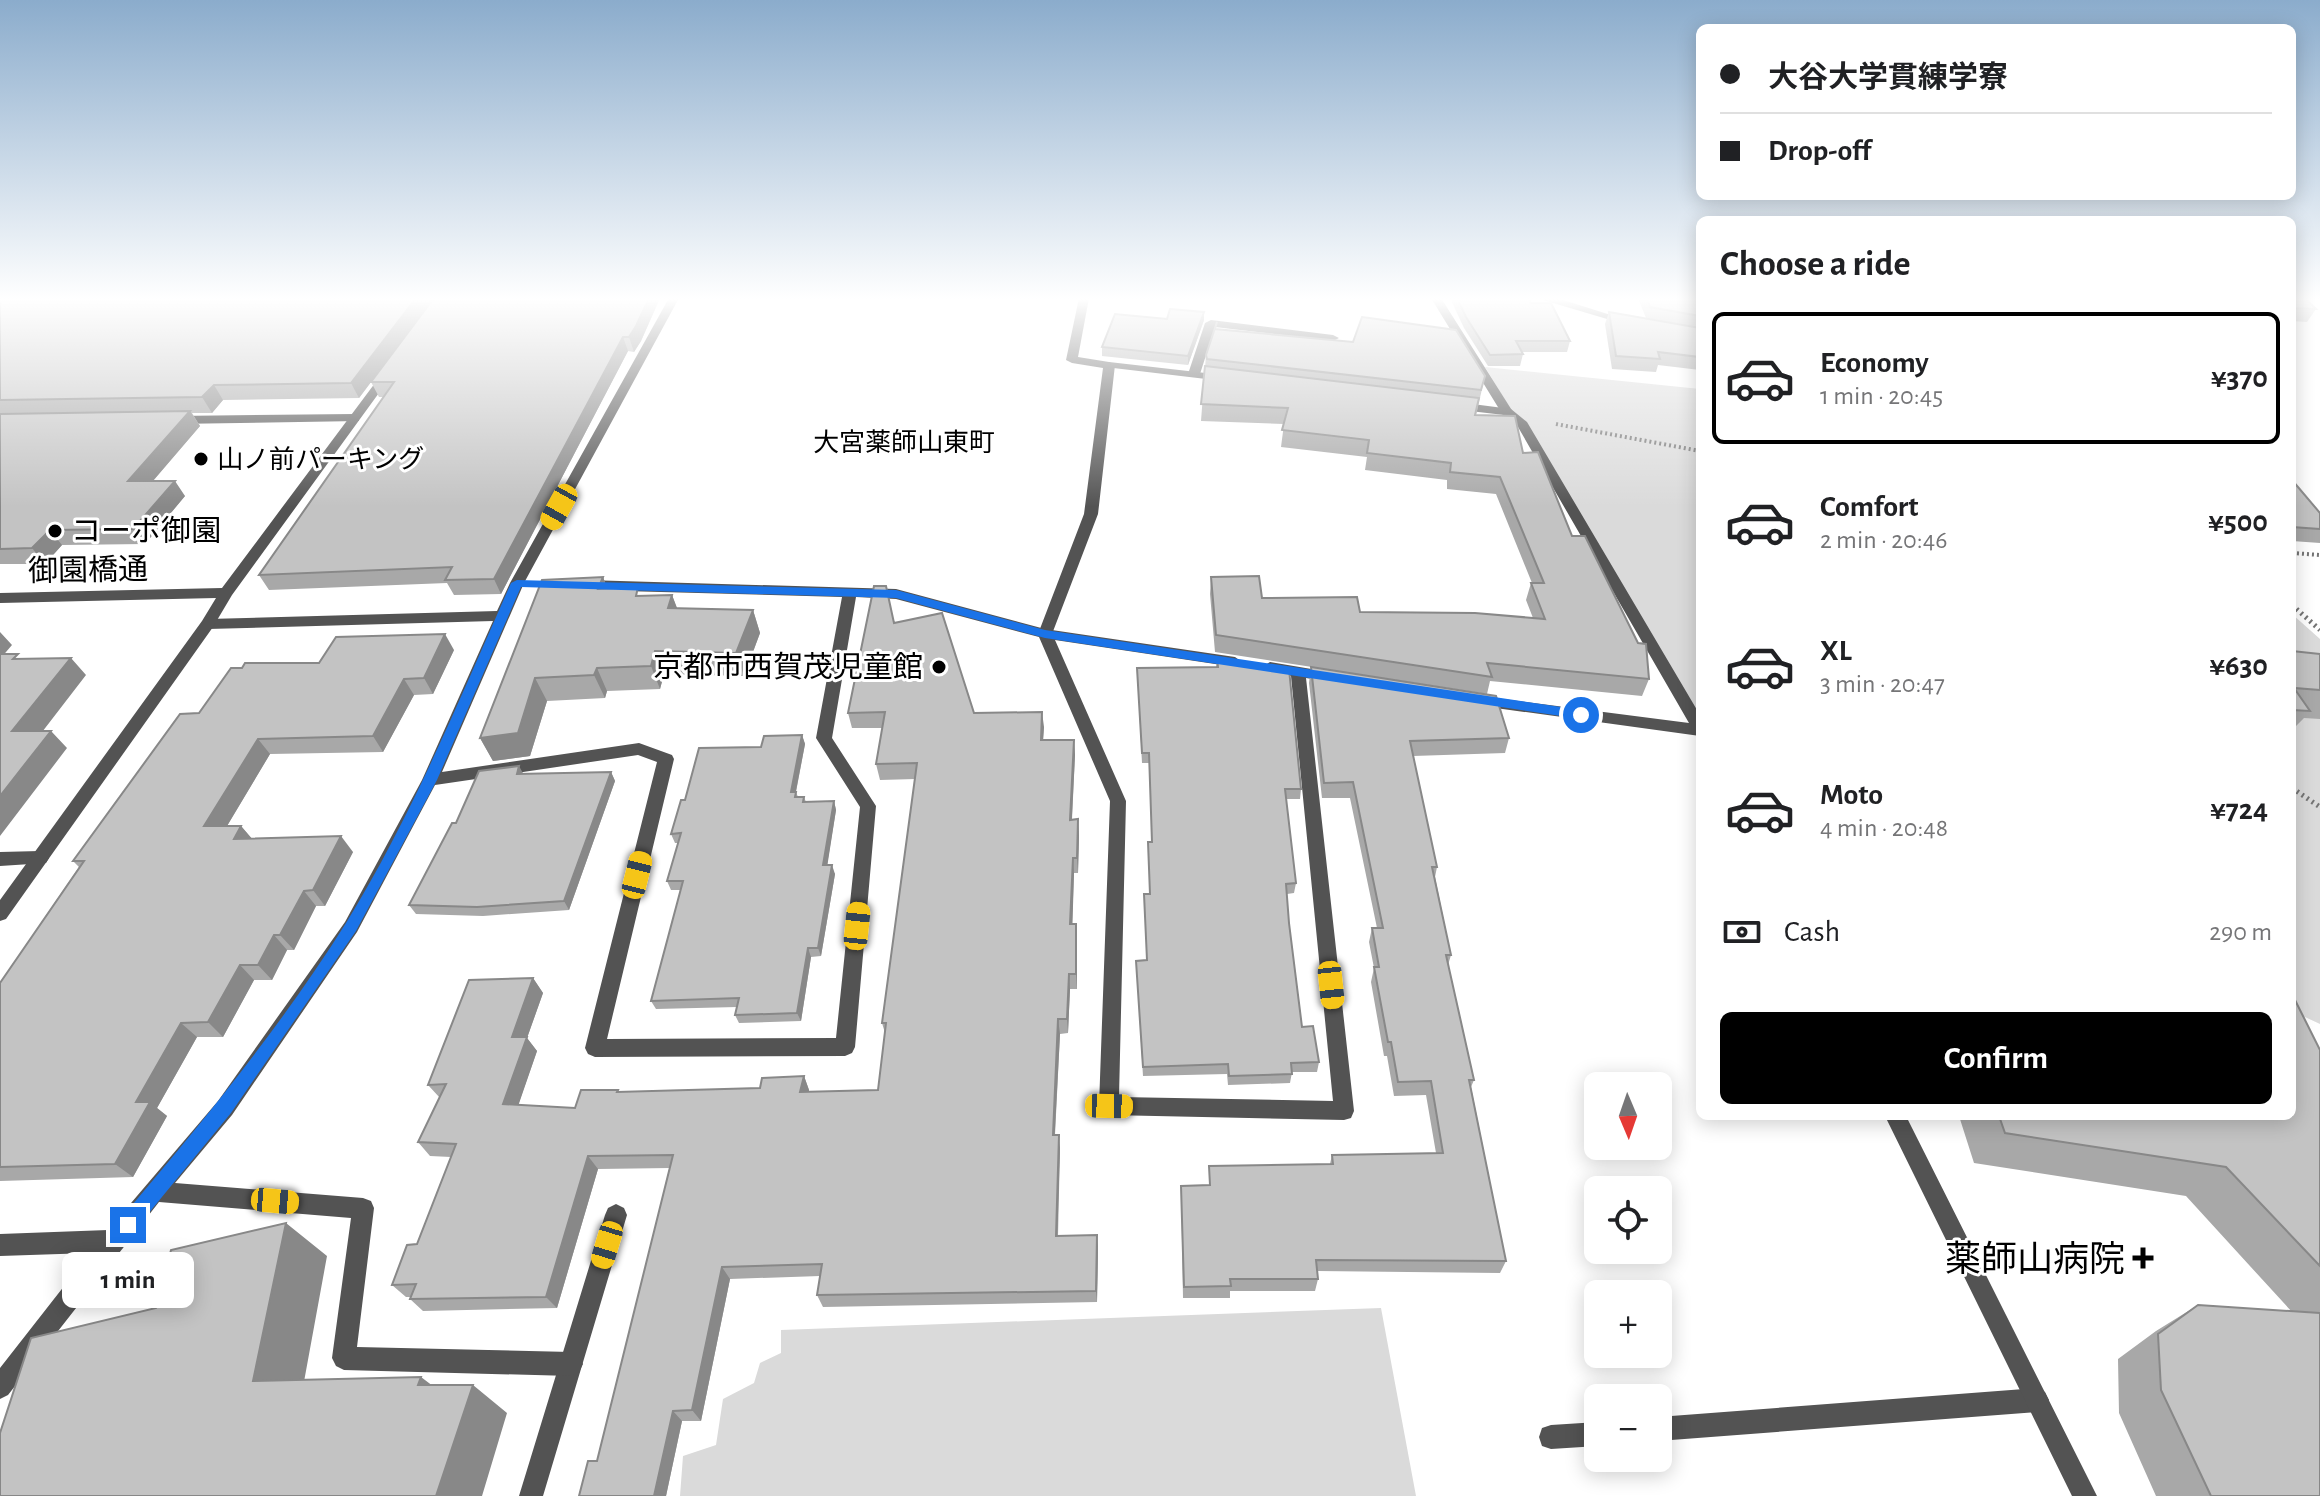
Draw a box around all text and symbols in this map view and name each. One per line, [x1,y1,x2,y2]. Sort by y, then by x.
text: 大谷大学貫練学寮 [1768,63,2008,93]
text: Drop-off [1768,136,1871,166]
text: Choose a ride [1720,246,1910,282]
icon: car [1724,342,1796,414]
text: Economy [1820,348,1929,378]
text: ¥370 [2211,363,2268,393]
text: 1 min · 20:45 [1820,383,1943,409]
district label: 大宮薬師山東町 [813,428,995,456]
place label: 山ノ前パーキング [217,445,424,473]
marker: 山ノ前パーキング [192,450,210,468]
car [537,480,581,534]
icon: car [1724,486,1796,558]
text: Comfort [1820,492,1919,522]
text: ¥500 [2208,507,2268,537]
place label: コーポ御園 [71,515,221,547]
marker: コーポ御園 [46,522,64,540]
text: 2 min · 20:46 [1820,527,1947,553]
street label: 御園橋通 [28,553,148,587]
icon: car [1724,630,1796,702]
text: XL [1820,636,1852,666]
place label: 京都市西賀茂児童館 [653,651,923,683]
text: ¥630 [2209,651,2268,681]
marker: 京都市西賀茂児童館 [930,658,948,676]
text: 3 min · 20:47 [1820,671,1945,697]
route start [1563,697,1599,733]
icon: car [1724,774,1796,846]
text: Moto [1820,780,1883,810]
text: ¥724 [2210,795,2268,825]
text: 4 min · 20:48 [1820,815,1948,841]
car [620,849,654,901]
car [843,901,871,951]
icon: cash [1720,910,1764,954]
text: Cash [1784,917,1840,947]
text: 290 m [2209,919,2272,945]
car [1317,960,1345,1010]
button: Confirm [1720,1012,2272,1104]
north arrow [1584,1072,1672,1160]
map controls [1584,1072,1672,1472]
car [1085,1094,1133,1118]
button: locate [1584,1176,1672,1264]
car [250,1187,300,1215]
route end [110,1207,146,1243]
car [589,1219,625,1271]
place label: 薬師山病院 [1945,1240,2125,1278]
marker: 薬師山病院 [2132,1247,2154,1269]
callout: 1 min [62,1253,194,1309]
text: 1 min [101,1267,155,1293]
button: + [1584,1280,1672,1368]
button: − [1584,1384,1672,1472]

